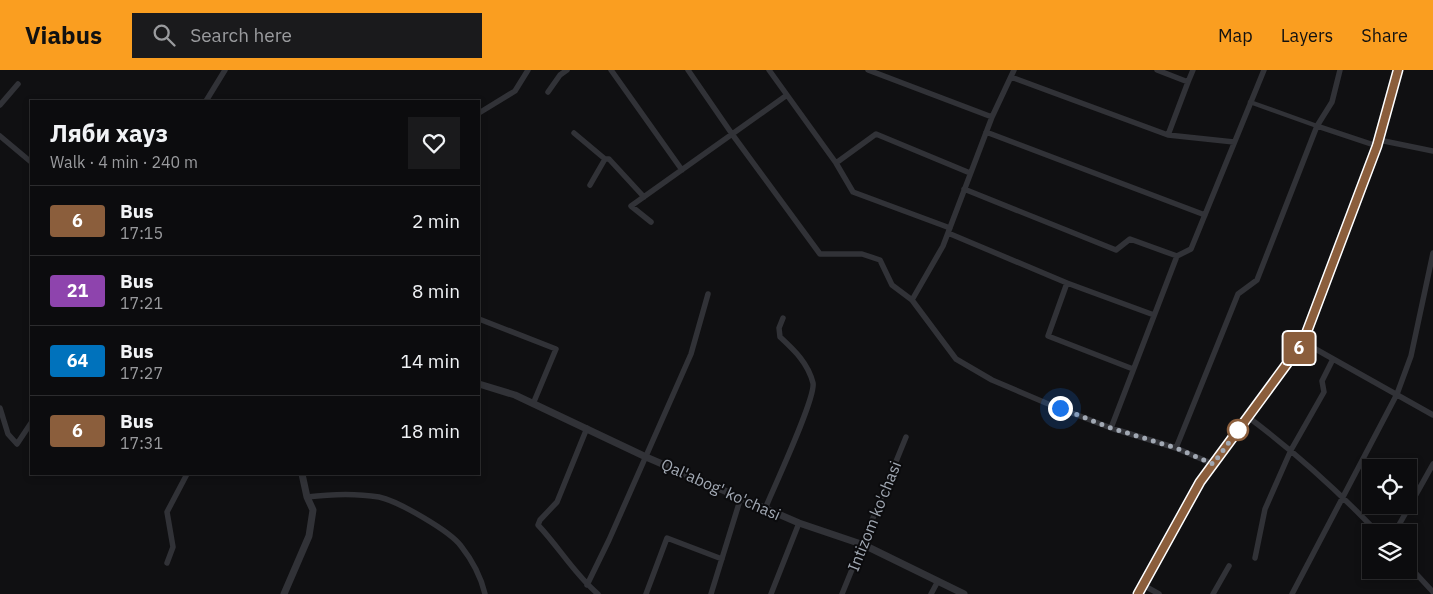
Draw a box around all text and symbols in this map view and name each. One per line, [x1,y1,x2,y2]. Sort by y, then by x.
search box [132,13,482,58]
text: Viabus [25,19,102,51]
icon: search [150,21,178,49]
text: Search here [190,23,292,47]
text: Map [1218,24,1253,47]
text: Layers [1281,24,1333,47]
text: Share [1361,24,1408,47]
text: Ляби хауз [50,117,168,149]
button: heart [408,117,460,169]
text: Walk · 4 min · 240 m [50,152,198,172]
text: Bus [120,199,154,223]
text: 6 [72,209,83,232]
text: 2 min [412,209,460,233]
text: 17:15 [120,223,163,243]
text: Bus [120,269,154,293]
text: 21 [67,279,88,302]
text: 8 min [412,279,460,303]
text: 17:21 [120,293,163,313]
line badge: 6 [1283,332,1315,364]
text: 6 [1294,336,1304,359]
text: Bus [120,339,154,363]
text: 64 [67,349,88,372]
text: 14 min [401,349,460,373]
text: 17:27 [120,363,163,383]
your location [1048,396,1073,421]
text: Bus [120,409,154,433]
text: 6 [72,419,83,442]
text: 18 min [401,419,460,443]
unlabelled marker [1227,419,1249,441]
text: 17:31 [120,433,163,453]
street label: Qal'abog' ko'chasi [658,454,784,524]
street label: Intizom ko'chasi [843,458,905,574]
map controls [1362,459,1417,579]
button: locate [1362,459,1417,514]
button: layers [1362,524,1417,579]

